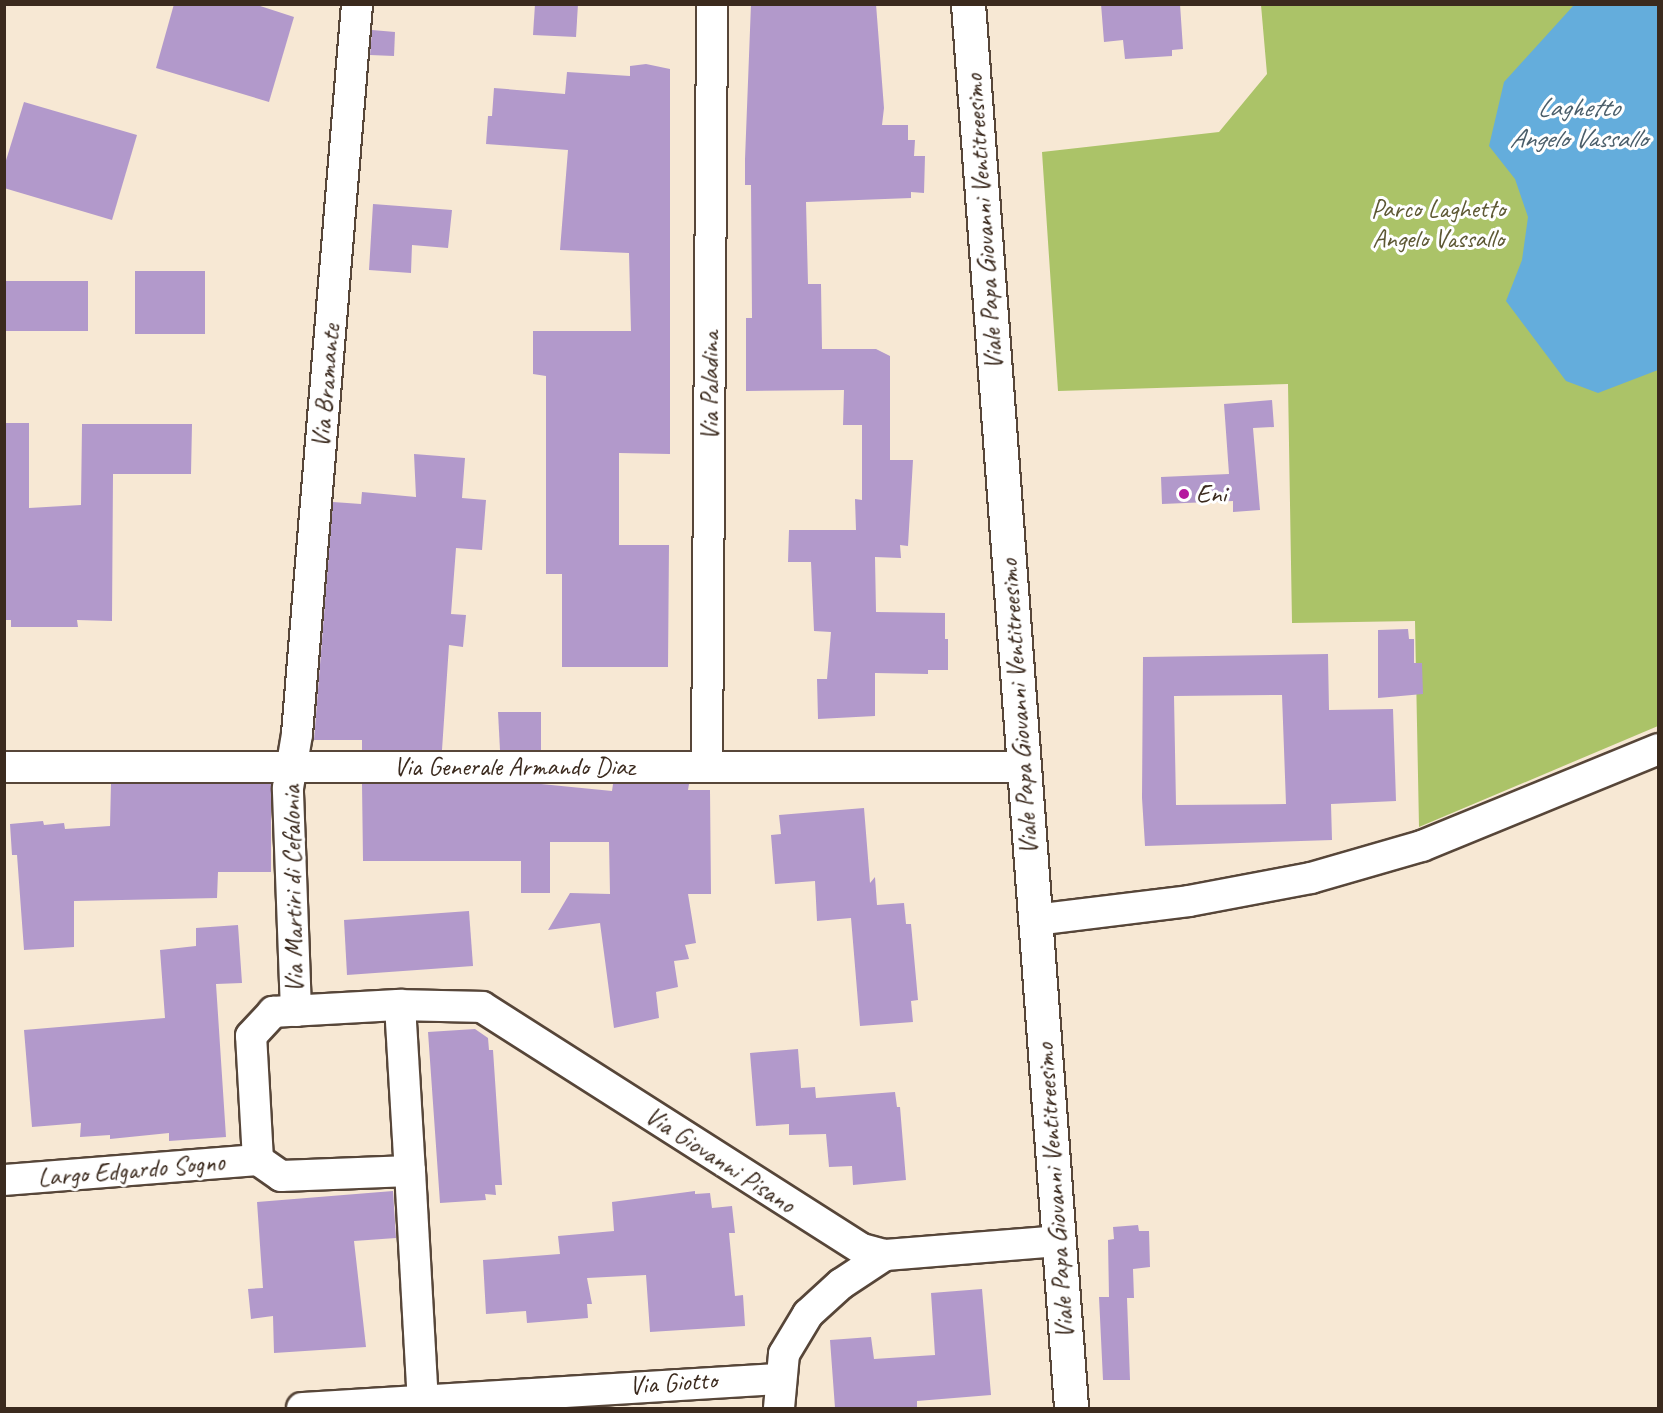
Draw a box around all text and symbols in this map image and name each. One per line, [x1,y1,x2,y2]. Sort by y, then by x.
street label: Viale Papa Giovanni Ventitreesimo [958,74,1010,370]
water label: Laghetto Angelo Vassallo [1510,91,1646,154]
park label: Parco Laghetto Angelo Vassallo [1371,193,1505,255]
street label: Via Bramante [305,323,347,449]
street label: Via Paladina [694,331,726,441]
place label: Eni [1196,478,1226,510]
marker: Eni [1177,487,1191,501]
street label: Viale Papa Giovanni Ventitreesimo [993,559,1045,855]
street label: Via Generale Armando Diaz [394,751,634,783]
street label: Via Martiri di Cefalonia [276,785,310,993]
street label: Viale Papa Giovanni Ventitreesimo [1029,1043,1081,1339]
street label: Via Giovanni Pisano [639,1100,801,1220]
street label: Largo Edgardo Sogno [36,1146,226,1194]
street label: Via Giotto [628,1364,718,1402]

